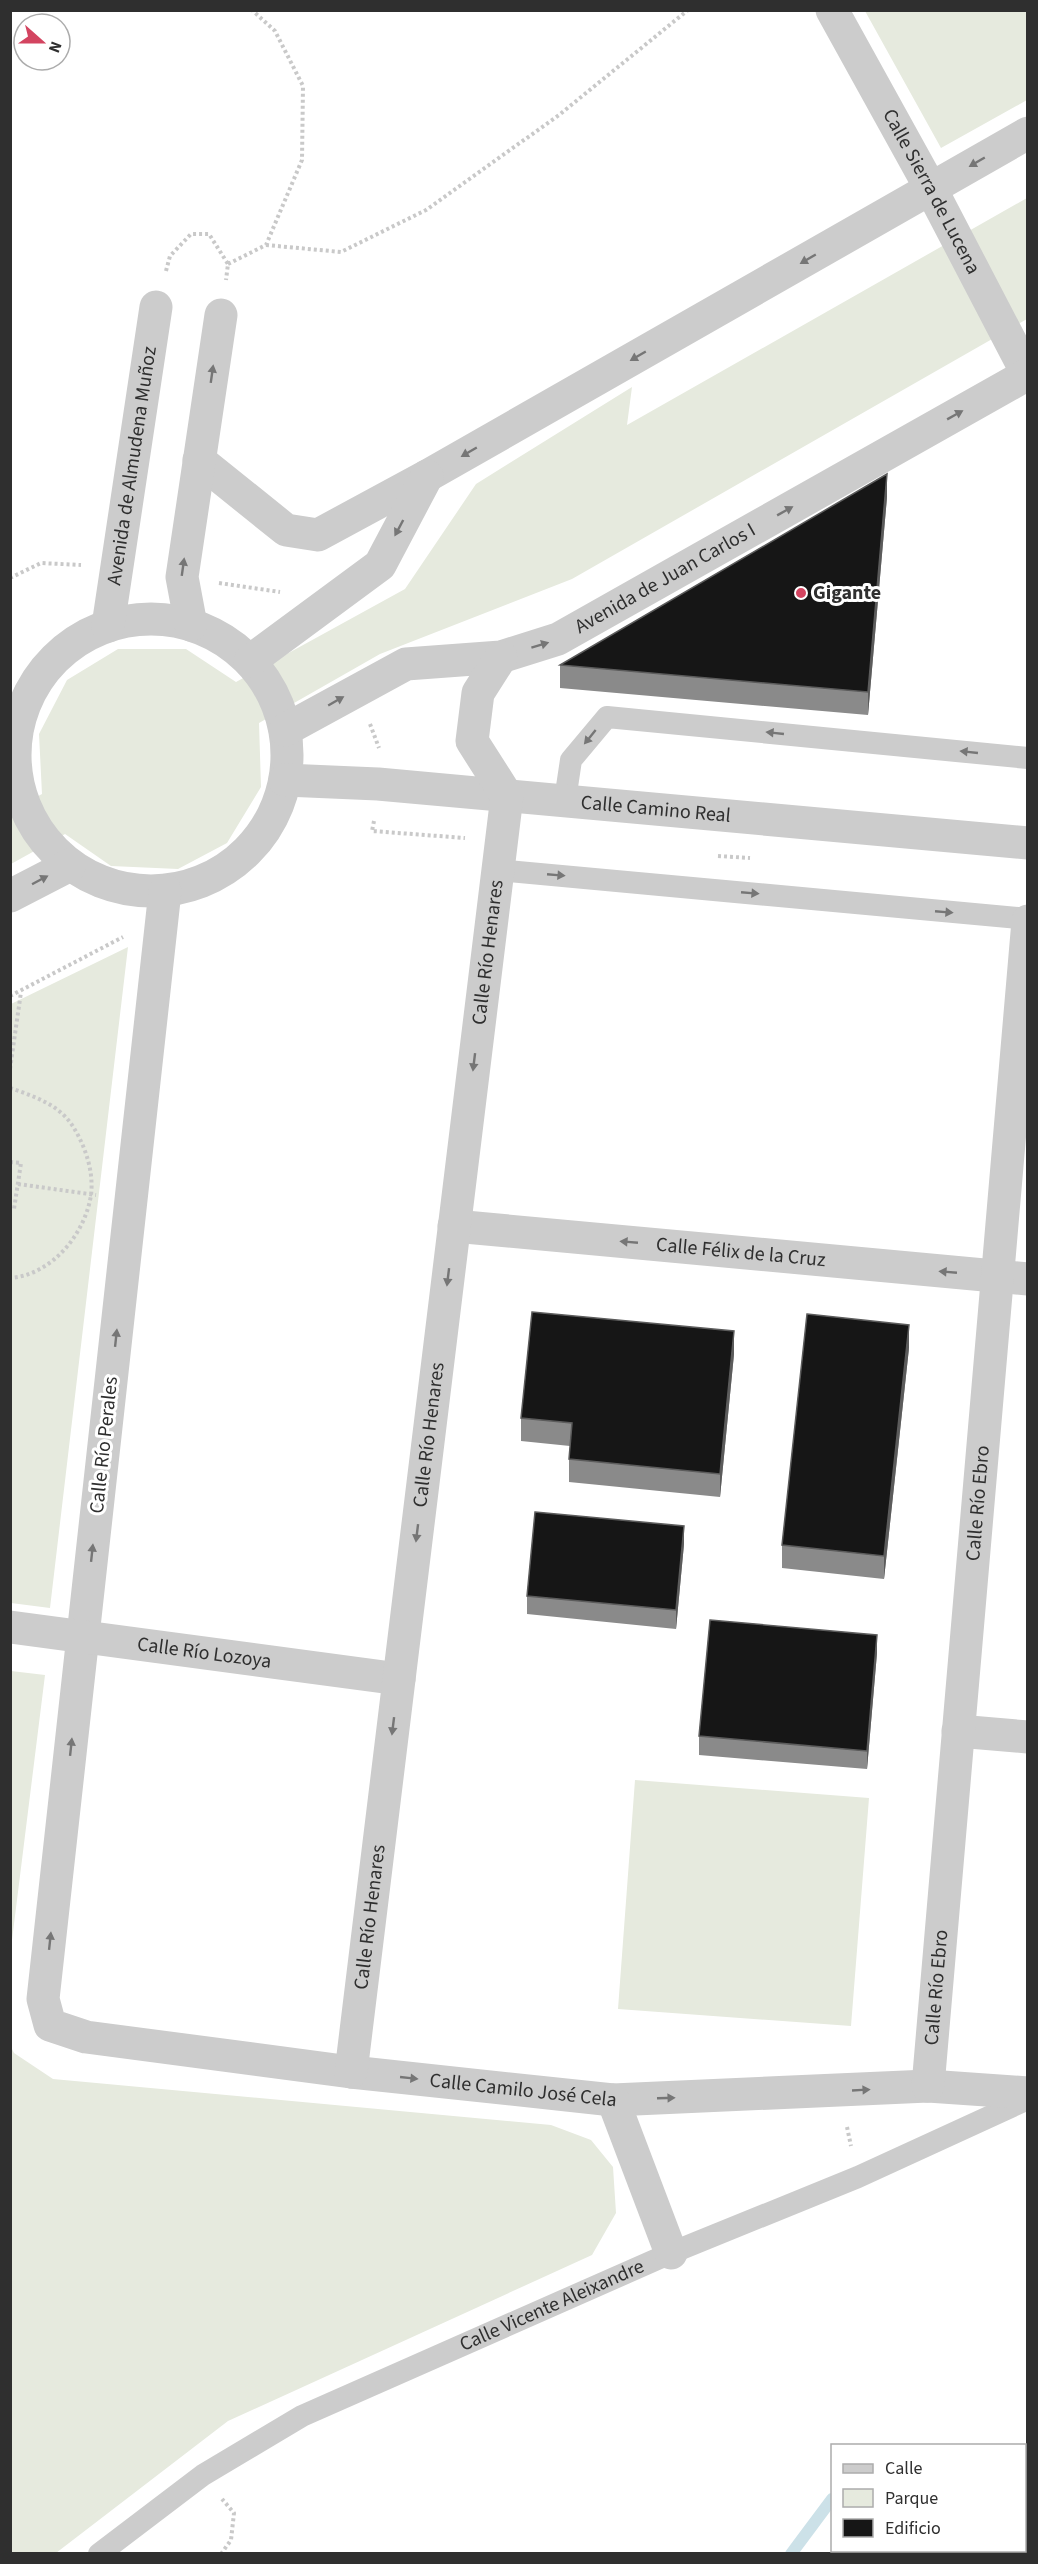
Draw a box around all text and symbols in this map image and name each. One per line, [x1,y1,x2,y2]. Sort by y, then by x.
north arrow [12,12,72,72]
text: N [43,38,67,56]
street label: Calle Sierra de Lucena [875,104,987,279]
one-way arrow [969,157,985,168]
one-way arrow [799,254,816,264]
street label: Avenida de Almudena Muñoz [100,344,164,587]
one-way arrow [629,351,646,361]
one-way arrow [207,365,216,384]
one-way arrow [947,410,963,421]
one-way arrow [460,447,477,457]
one-way arrow [777,506,794,516]
street label: Avenida de Juan Carlos I [570,516,761,641]
one-way arrow [394,520,404,537]
one-way arrow [179,557,188,576]
place label: Gigante [813,579,881,607]
marker: Gigante [794,586,808,600]
one-way arrow [531,640,549,649]
one-way arrow [328,696,344,707]
one-way arrow [766,728,785,738]
one-way arrow [584,729,597,745]
one-way arrow [960,747,979,757]
street label: Calle Camino Real [580,788,732,830]
one-way arrow [547,870,566,880]
one-way arrow [32,875,49,885]
street label: Calle Río Henares [465,878,511,1026]
one-way arrow [741,888,760,898]
one-way arrow [935,907,954,917]
one-way arrow [470,1053,479,1072]
street label: Calle Félix de la Cruz [655,1231,827,1274]
one-way arrow [619,1237,638,1247]
one-way arrow [444,1267,453,1286]
one-way arrow [939,1267,958,1277]
one-way arrow [111,1329,121,1348]
street label: Calle Río Henares [406,1361,452,1509]
street label: Calle Río Perales [83,1375,125,1515]
street label: Calle Río Ebro [959,1444,997,1562]
one-way arrow [412,1523,421,1542]
one-way arrow [88,1544,97,1563]
street label: Calle Río Lozoya [135,1630,273,1676]
one-way arrow [388,1717,398,1736]
one-way arrow [66,1737,76,1756]
street label: Calle Río Henares [347,1843,393,1991]
street label: Calle Río Ebro [918,1928,955,2046]
one-way arrow [45,1931,55,1950]
street label: Calle Camilo José Cela [428,2066,618,2114]
one-way arrow [400,2074,419,2083]
one-way arrow [851,2085,870,2094]
one-way arrow [657,2093,676,2102]
street label: Calle Vicente Aleixandre [455,2253,649,2359]
legend [831,2444,1026,2552]
text: Calle [885,2456,923,2481]
text: Parque [885,2486,938,2511]
text: Edificio [885,2516,941,2541]

